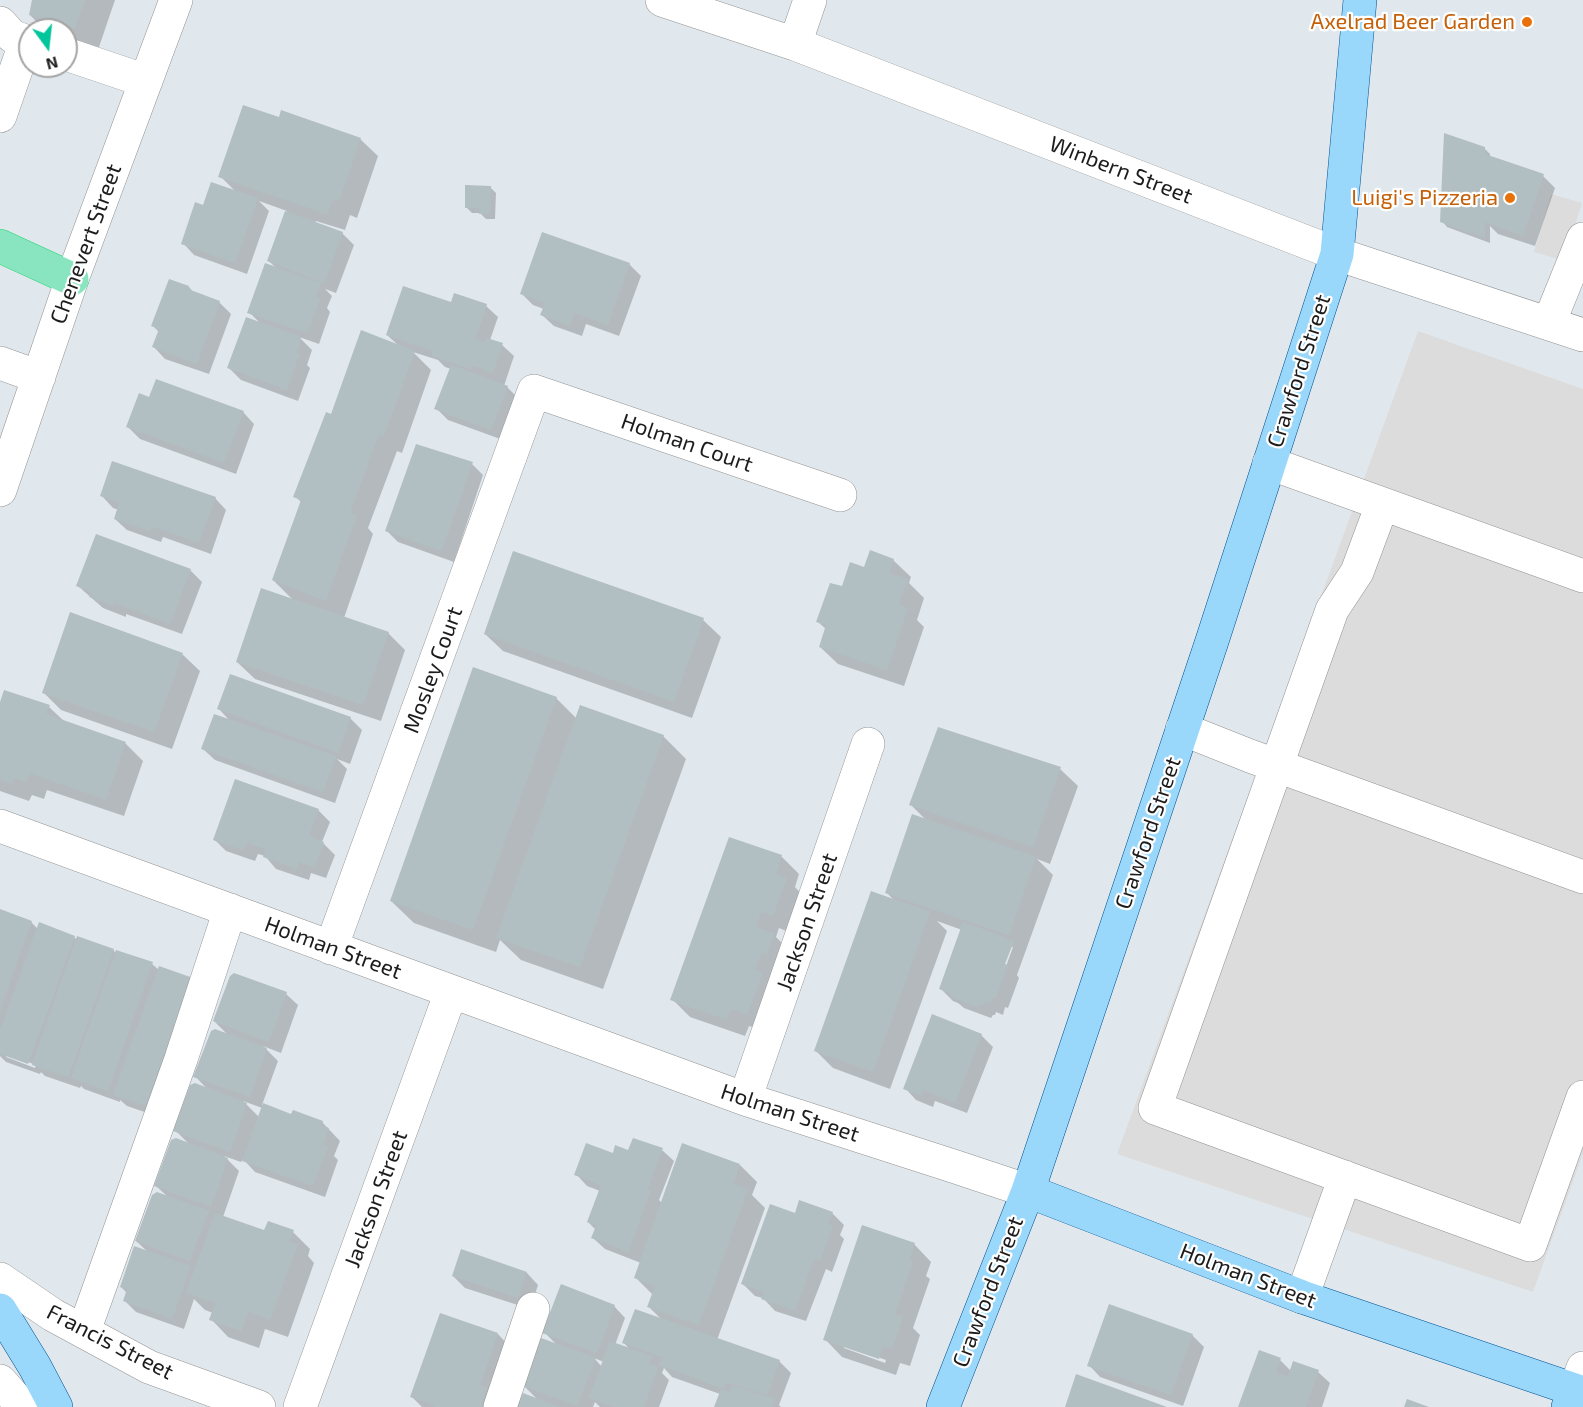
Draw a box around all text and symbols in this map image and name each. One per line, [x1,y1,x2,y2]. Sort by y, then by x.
place label: Axelrad Beer Garden [1310,9,1515,35]
marker: Axelrad Beer Garden [1520,15,1534,29]
north arrow [18,18,78,78]
text: N [44,53,60,75]
street label: Winbern Street [1046,131,1196,209]
street label: Chenevert Street [45,160,127,328]
place label: Luigi's Pizzeria [1351,185,1498,211]
marker: Luigi's Pizzeria [1503,191,1517,205]
street label: Crawford Street [1262,291,1336,451]
street label: Holman Court [618,408,756,478]
street label: Mosley Court [398,603,468,737]
street label: Crawford Street [1110,753,1186,913]
street label: Jackson Street [771,850,843,994]
street label: Holman Street [261,911,405,985]
street label: Holman Street [717,1078,863,1148]
street label: Jackson Street [339,1127,413,1271]
street label: Crawford Street [947,1213,1029,1371]
street label: Holman Street [1176,1238,1320,1314]
street label: Francis Street [42,1299,178,1385]

